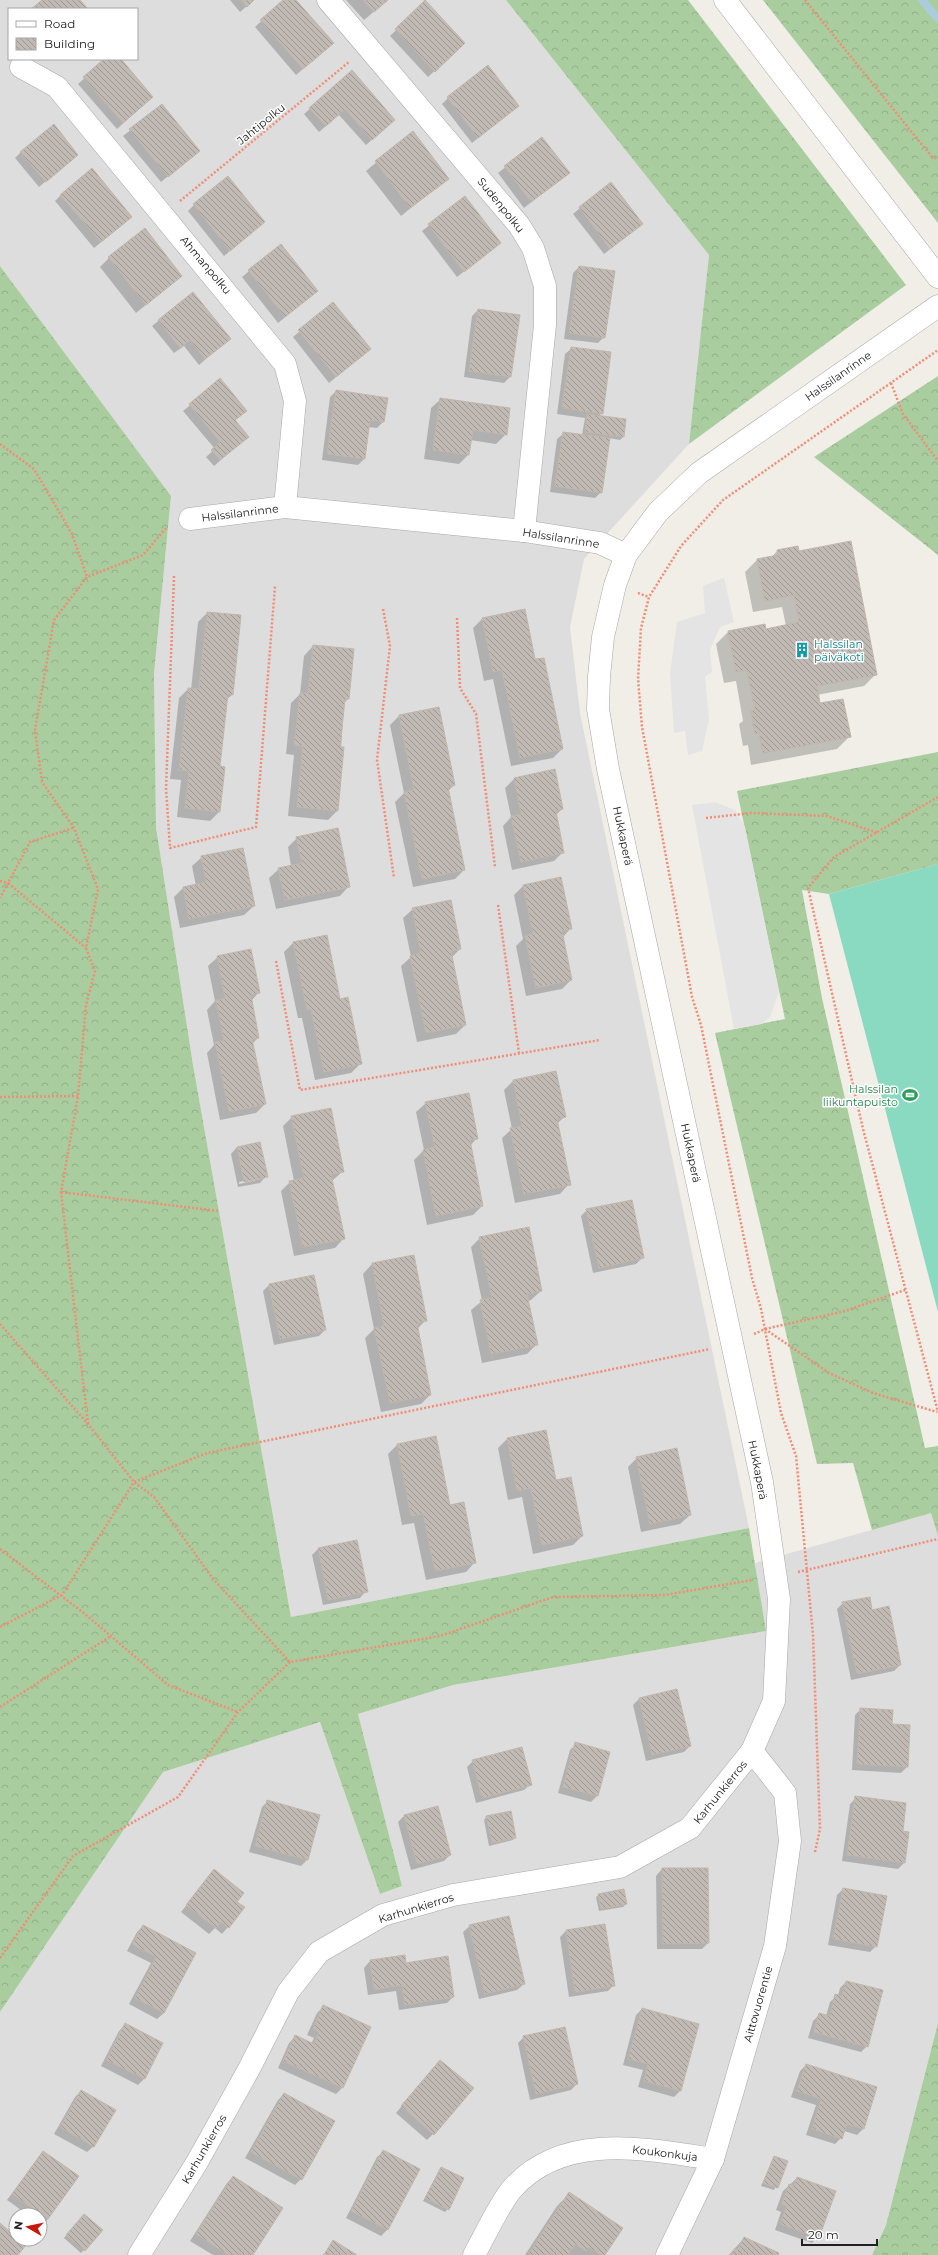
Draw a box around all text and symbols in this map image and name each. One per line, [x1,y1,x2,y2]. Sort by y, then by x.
legend [8,8,138,60]
text: Road [44,16,75,31]
text: Building [44,36,95,51]
street label: Jahtipolku [233,100,288,148]
street label: Sudenpolku [475,175,527,235]
street label: Ahmanpolku [177,233,235,297]
street label: Halssilanrinne [802,348,874,404]
street label: Halssilanrinne [201,501,280,525]
street label: Halssilanrinne [521,525,601,551]
place label: Halssilan päiväkoti [814,637,864,664]
building icon: Halssilan päiväkoti [793,641,811,659]
street label: Hukkaperä [610,805,636,867]
place label: Halssilan liikuntapuisto [823,1082,898,1109]
sports icon: Halssilan liikuntapuisto [901,1086,919,1104]
street label: Hukkaperä [678,1122,704,1184]
street label: Hukkaperä [745,1439,771,1501]
street label: Karhunkierros [690,1757,750,1827]
street label: Karhunkierros [377,1890,456,1926]
street label: Aittovuorentie [740,1964,776,2044]
street label: Karhunkierros [178,2111,230,2186]
street label: Koukonkuja [631,2142,699,2164]
north arrow [8,2207,48,2247]
text: N [11,2220,26,2231]
scale bar [802,2221,877,2247]
text: 20 m [808,2227,839,2242]

